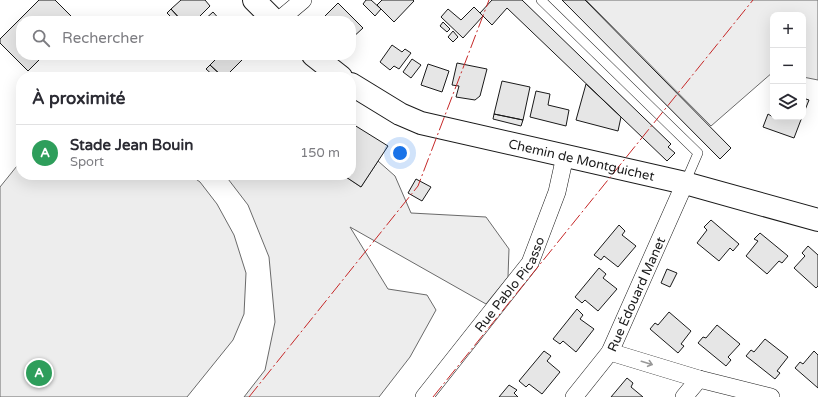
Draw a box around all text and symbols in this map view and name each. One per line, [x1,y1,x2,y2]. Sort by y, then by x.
map controls [770,12,806,120]
button: + [770,12,806,48]
search box [16,16,356,60]
icon: search [30,27,52,49]
text: Rechercher [62,29,144,47]
button: − [770,48,806,84]
button: layers [770,84,806,120]
text: À proximité [32,88,125,109]
text: Stade Jean Bouin [70,136,193,154]
street label: Chemin de Montguichet [507,136,656,185]
your location [390,143,410,163]
text: A [40,145,50,161]
text: 150 m [300,145,340,161]
text: Sport [70,154,104,170]
street label: Rue Pablo Picasso [472,235,548,336]
street label: Rue Édouard Manet [604,235,669,354]
pin: A [26,358,52,388]
one-way arrow [640,360,653,367]

